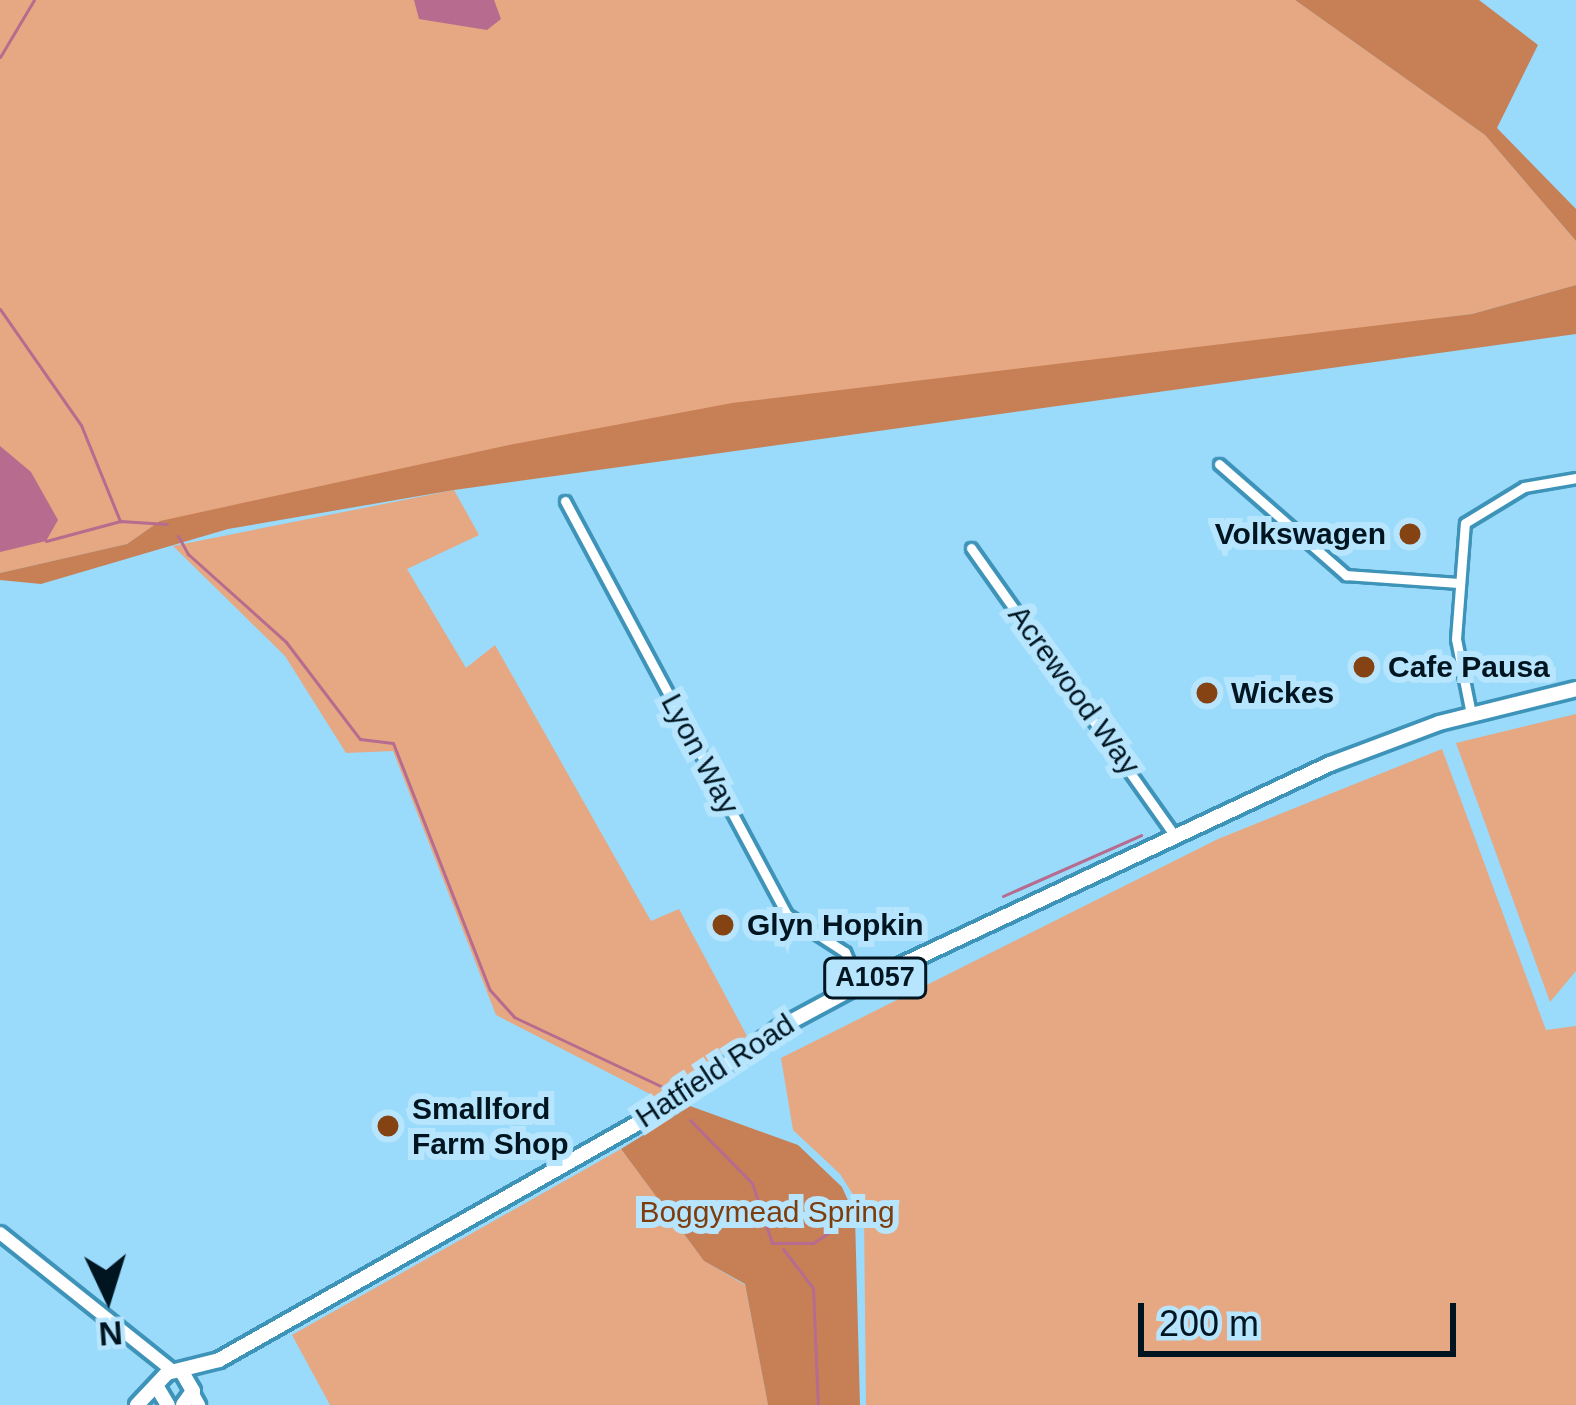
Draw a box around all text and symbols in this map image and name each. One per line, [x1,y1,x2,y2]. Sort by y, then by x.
place label: Volkswagen [1215,516,1386,552]
marker: Volkswagen [1397,521,1423,547]
street label: Acrewood Way [1000,598,1148,782]
place label: Cafe Pausa [1388,649,1550,685]
marker: Cafe Pausa [1351,654,1377,680]
place label: Wickes [1231,675,1334,711]
marker: Wickes [1194,680,1220,706]
street label: Lyon Way [653,688,747,820]
place label: Glyn Hopkin [747,907,924,943]
marker: Glyn Hopkin [710,912,736,938]
road number: A1057 [821,957,929,999]
street label: Hatfield Road [629,1006,801,1136]
place label: Smallford Farm Shop [412,1091,569,1162]
marker: Smallford Farm Shop [375,1113,401,1139]
park label: Boggymead Spring [639,1194,895,1230]
north arrow [48,1237,168,1357]
scale bar [1144,1279,1462,1353]
text: 200 m [1159,1303,1259,1344]
text: N [97,1314,124,1353]

